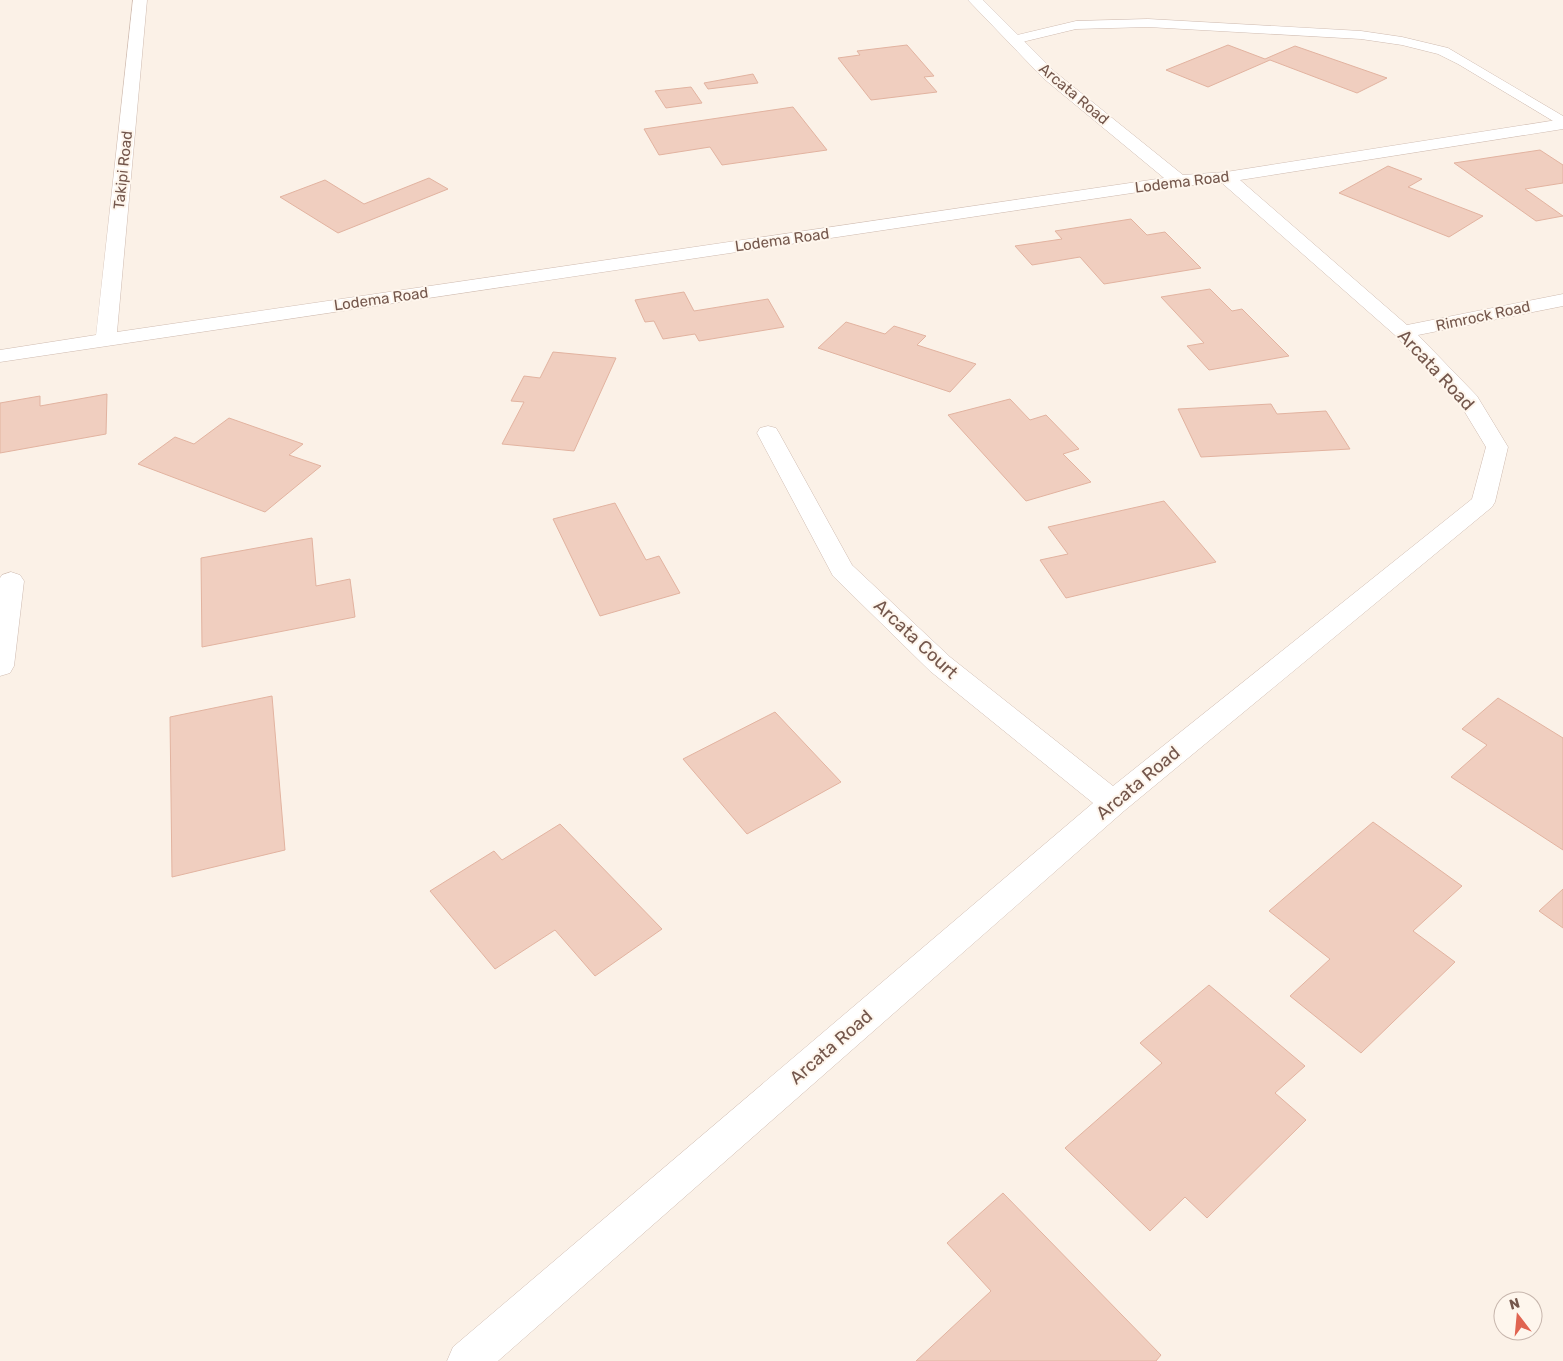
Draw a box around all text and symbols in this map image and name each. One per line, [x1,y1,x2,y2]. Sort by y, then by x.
street label: Arcata Road [1035,60,1113,128]
street label: Takipi Road [110,130,136,210]
street label: Lodema Road [1134,167,1230,197]
street label: Lodema Road [734,224,830,256]
street label: Lodema Road [333,283,429,315]
street label: Rimrock Road [1434,297,1532,335]
street label: Arcata Road [1393,325,1479,415]
street label: Arcata Court [869,594,963,684]
street label: Arcata Road [1092,742,1184,824]
street label: Arcata Road [785,1005,877,1089]
north arrow [1493,1291,1543,1341]
text: N [1507,1294,1522,1314]

